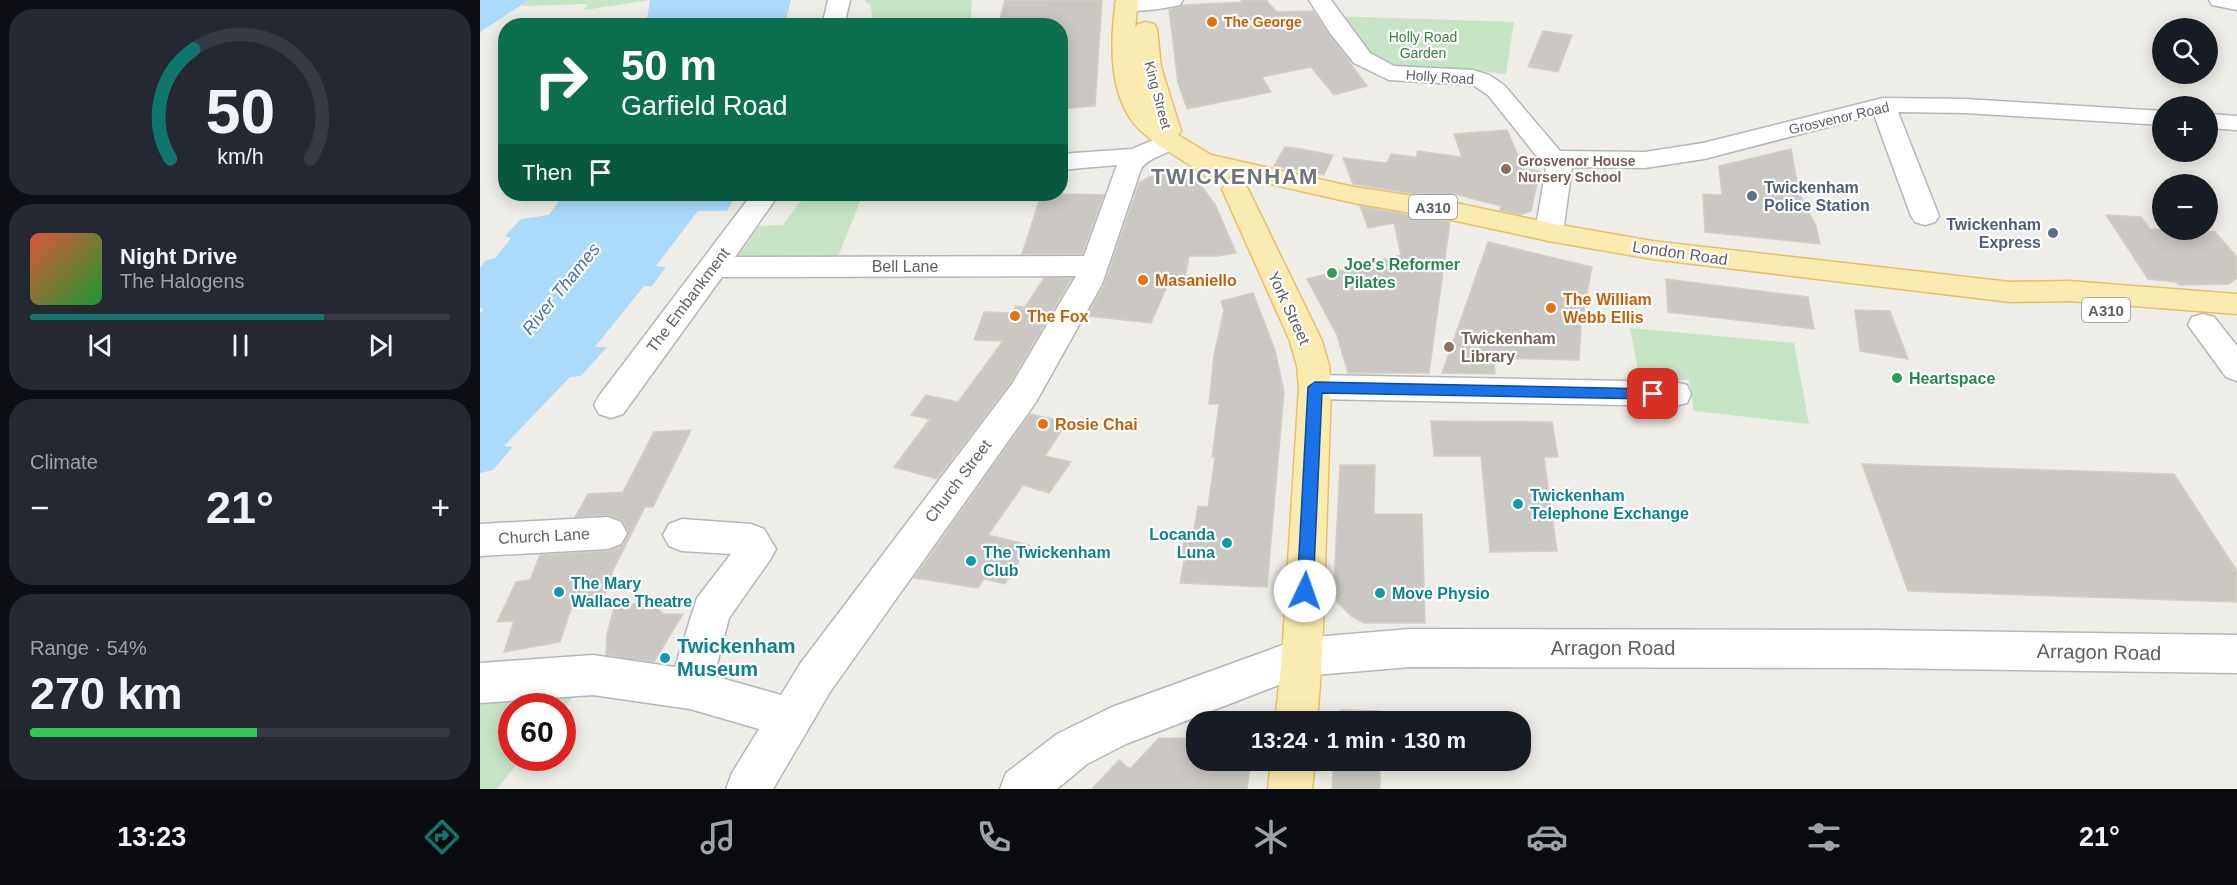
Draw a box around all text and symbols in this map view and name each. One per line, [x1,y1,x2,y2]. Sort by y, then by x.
place label: The George [1224,14,1302,30]
marker: The George [1205,15,1219,29]
map controls [2152,18,2218,240]
button: search [2152,18,2218,84]
park label: Holly Road Garden [1389,29,1457,61]
icon: right [522,42,600,120]
text: 50 m [621,42,717,89]
street label: King Street [1141,59,1175,131]
street label: Holly Road [1405,67,1475,87]
text: 50 [205,77,275,146]
text: Garfield Road [621,91,788,121]
button: + [2152,96,2218,162]
street label: Grosvenor Road [1787,99,1891,137]
text: km/h [217,145,263,169]
place label: Grosvenor House Nursery School [1518,153,1636,185]
icon: arrive [584,156,617,189]
text: Then [522,160,572,185]
marker: Grosvenor House Nursery School [1499,162,1513,176]
district label: TWICKENHAM [1151,164,1319,189]
button: − [2152,174,2218,240]
place label: Twickenham Police Station [1764,179,1870,214]
marker: Twickenham Police Station [1745,189,1759,203]
road number: A310 [1409,195,1457,219]
place label: Twickenham Express [1946,216,2041,251]
marker: Twickenham Express [2046,226,2060,240]
street label: London Road [1631,238,1729,268]
water label: River Thames [518,239,604,339]
text: Night Drive [120,244,237,269]
street label: The Embankment [643,244,733,356]
place label: Joe's Reformer Pilates [1344,256,1460,291]
street label: Bell Lane [872,258,938,275]
marker: Joe's Reformer Pilates [1325,266,1339,280]
street label: York Street [1265,269,1314,348]
text: The Halogens [120,270,245,292]
place label: Masaniello [1155,272,1237,289]
marker: Masaniello [1136,273,1150,287]
place label: The William Webb Ellis [1563,291,1652,326]
road number: A310 [2082,298,2130,322]
marker: The William Webb Ellis [1544,301,1558,315]
place label: The Fox [1027,308,1088,325]
marker: The Fox [1008,309,1022,323]
icon: previous [84,329,117,362]
icon: pause [224,329,257,362]
icon: next [364,329,397,362]
place label: Twickenham Library [1461,330,1556,365]
marker: Twickenham Library [1442,340,1456,354]
pin [1627,368,1678,419]
place label: Heartspace [1909,370,1995,387]
marker: Heartspace [1890,371,1904,385]
icon: arrive [1636,377,1669,410]
place label: Rosie Chai [1055,416,1138,433]
marker: Rosie Chai [1036,417,1050,431]
street label: Church Street [922,436,995,526]
text: Climate [30,451,98,473]
text: 21° [206,482,274,533]
place label: Twickenham Telephone Exchange [1530,487,1689,522]
text: − [30,489,49,526]
text: + [431,489,450,526]
marker: Twickenham Telephone Exchange [1511,497,1525,511]
street label: Church Lane [498,525,590,547]
place label: Locanda Luna [1149,526,1215,561]
marker: Locanda Luna [1220,536,1234,550]
place label: The Twickenham Club [983,544,1111,579]
marker: The Twickenham Club [964,554,978,568]
position arrow [1273,559,1337,623]
place label: The Mary Wallace Theatre [571,575,692,610]
marker: The Mary Wallace Theatre [552,585,566,599]
place label: Move Physio [1392,585,1490,602]
marker: Move Physio [1373,586,1387,600]
place label: Twickenham Museum [677,635,796,680]
text: Range · 54% [30,637,147,659]
street label: Arragon Road [1551,637,1675,659]
street label: Arragon Road [2037,640,2161,664]
marker: Twickenham Museum [658,651,672,665]
text: 270 km [30,668,183,719]
speed limit sign: 60 [498,693,576,771]
text: 13:24 · 1 min · 130 m [1251,728,1466,753]
icon: directions [421,816,463,858]
icon: music [697,816,739,858]
icon: phone [973,816,1015,858]
icon: climate [1250,816,1292,858]
icon: car [1526,816,1568,858]
icon: filters [1803,816,1845,858]
text: 13:23 [117,822,186,852]
text: 21° [2079,822,2120,852]

